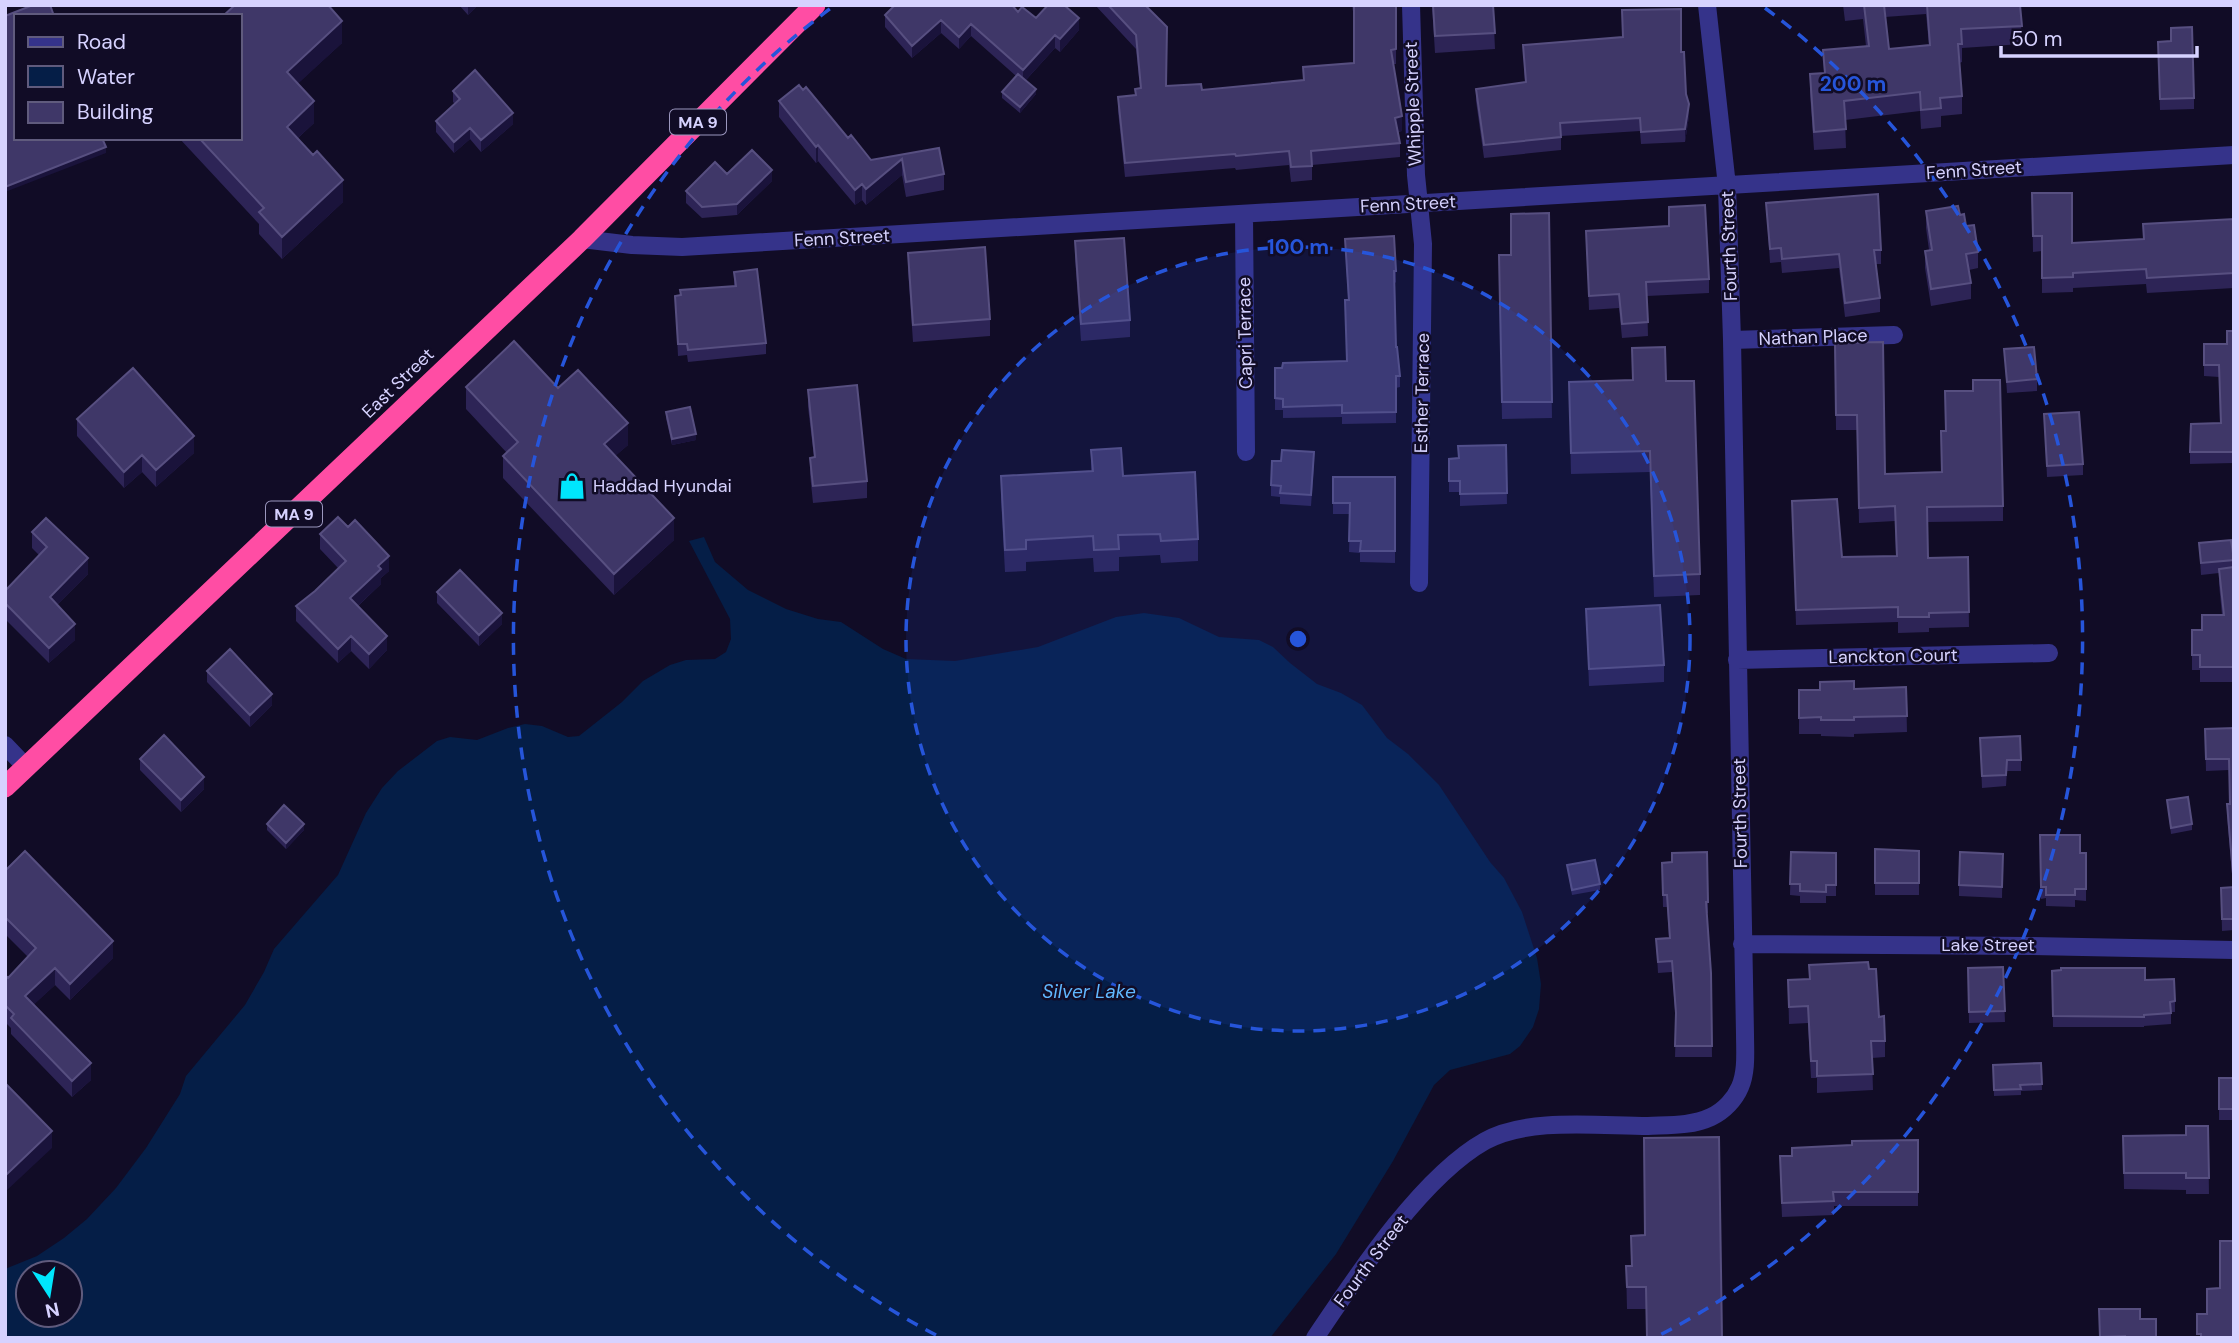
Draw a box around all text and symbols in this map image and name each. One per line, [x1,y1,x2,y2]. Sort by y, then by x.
legend [14,14,242,140]
scale bar [2001,14,2197,58]
text: 50 m [2011,25,2062,53]
text: Road [77,28,126,56]
street label: Whipple Street [1399,41,1427,167]
text: Water [77,63,135,91]
text: 200 m [1820,70,1886,98]
text: Building [77,98,154,126]
road number: MA 9 [670,110,726,134]
street label: Fenn Street [1925,155,2023,185]
street label: Fenn Street [1359,190,1457,218]
street label: Fourth Street [1715,191,1743,301]
street label: Fenn Street [793,224,891,252]
text: 100 m [1267,233,1329,261]
street label: Capri Terrace [1232,277,1258,389]
street label: Nathan Place [1758,323,1868,351]
street label: Esther Terrace [1409,333,1435,453]
street label: East Street [357,343,439,423]
shop icon: Haddad Hyundai [557,471,587,501]
place label: Haddad Hyundai [593,474,732,498]
road number: MA 9 [266,502,322,526]
centre of rings [1286,627,1310,651]
street label: Lanckton Court [1828,643,1958,669]
street label: Fourth Street [1727,758,1753,868]
street label: Lake Street [1941,933,2035,957]
water label: Silver Lake [1042,979,1136,1004]
street label: Fourth Street [1328,1210,1414,1312]
north arrow [14,1259,84,1329]
text: N [43,1296,62,1324]

